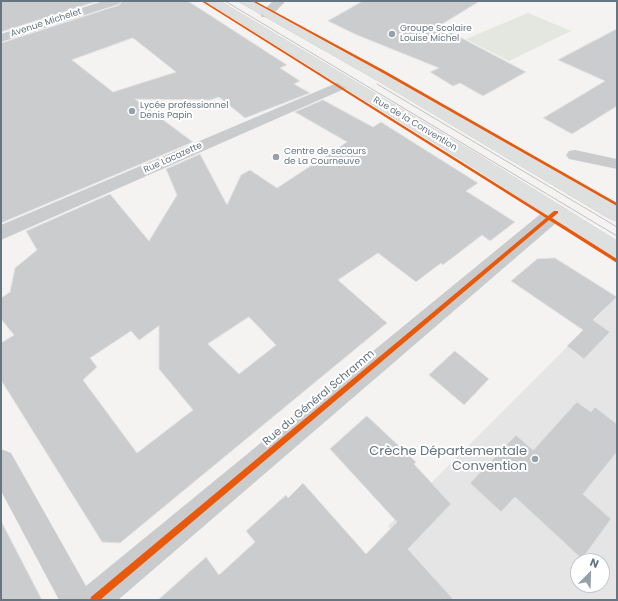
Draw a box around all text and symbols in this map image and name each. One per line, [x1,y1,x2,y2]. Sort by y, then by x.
street label: Avenue Michelet [9,6,83,40]
place label: Groupe Scolaire Louise Michel [400,24,472,45]
marker: Groupe Scolaire Louise Michel [387,29,397,39]
street label: Rue de la Convention [371,95,459,153]
place label: Lycée professionnel Denis Papin [140,101,228,122]
marker: Lycée professionnel Denis Papin [127,106,137,116]
street label: Rue Lacazette [142,140,204,176]
place label: Centre de secours de La Courneuve [284,147,366,168]
marker: Centre de secours de La Courneuve [271,152,281,162]
street label: Rue du Général Schramm [260,347,378,449]
place label: Crèche Départementale Convention [369,444,527,475]
marker: Crèche Départementale Convention [530,454,540,464]
north arrow [570,553,610,593]
text: N [587,554,601,572]

